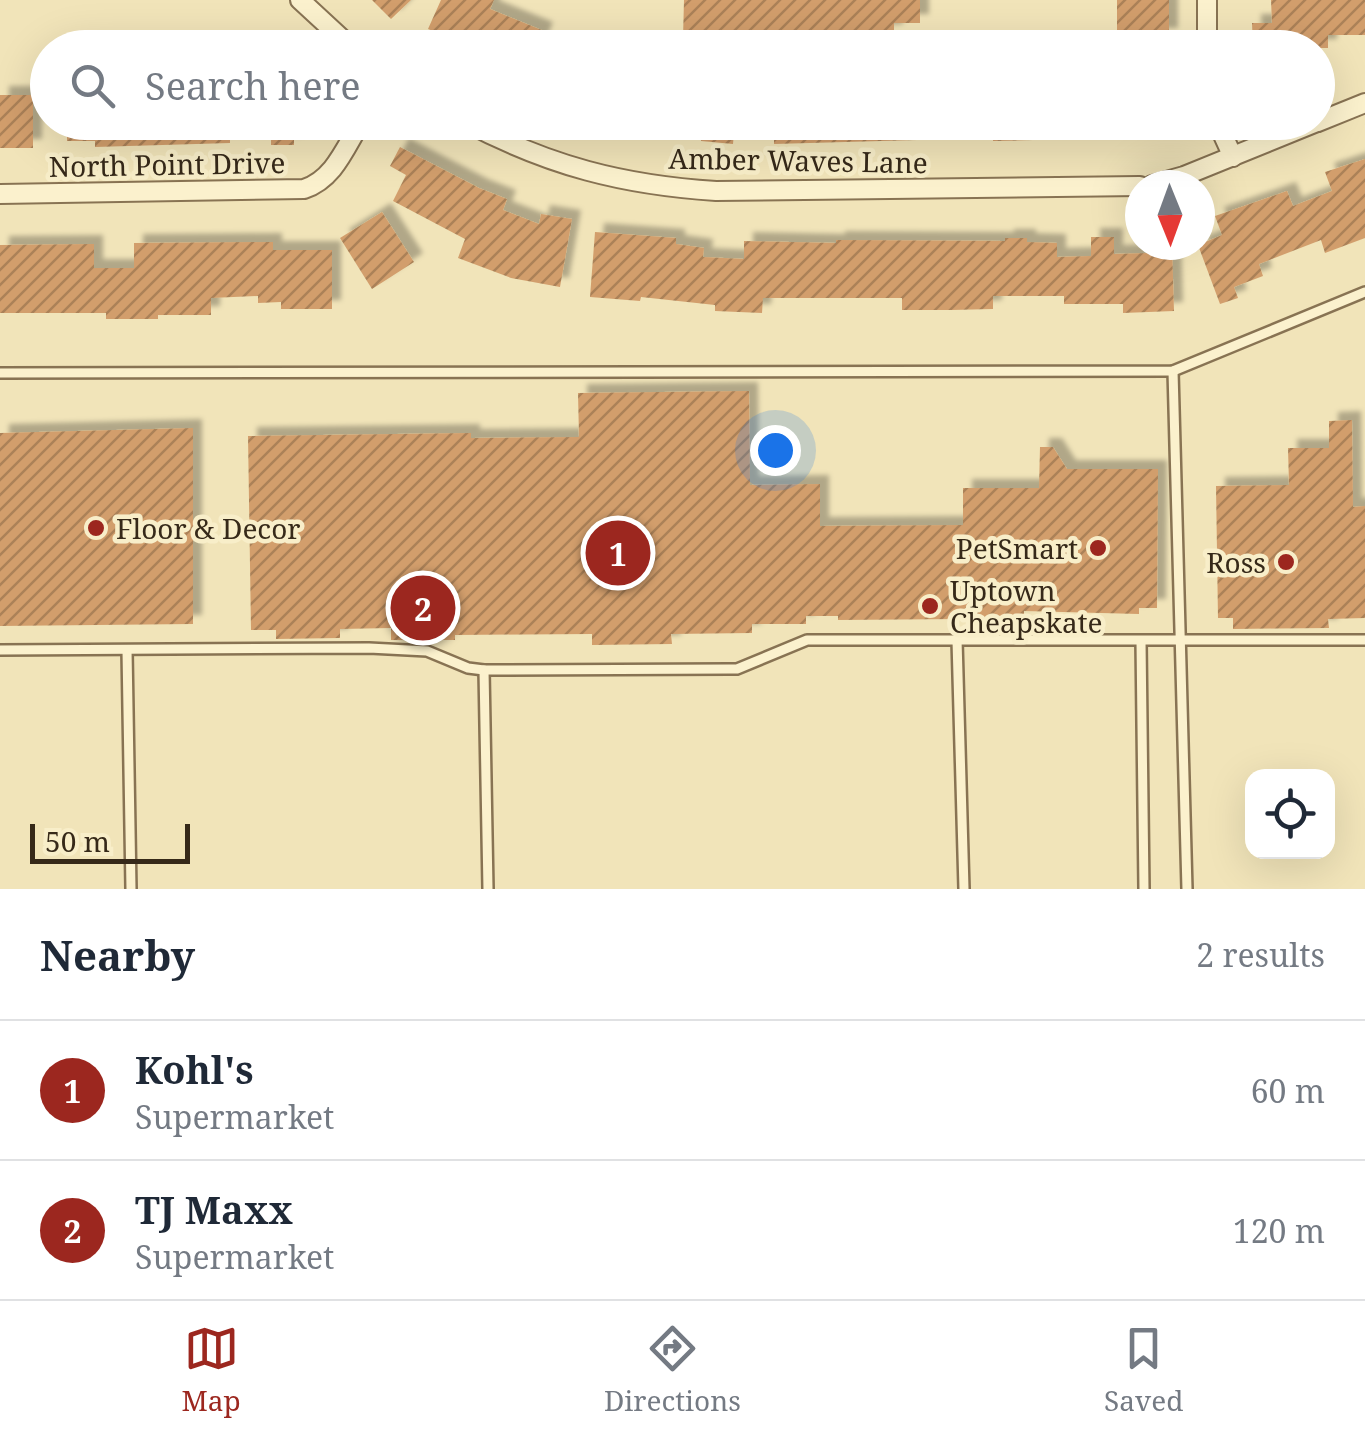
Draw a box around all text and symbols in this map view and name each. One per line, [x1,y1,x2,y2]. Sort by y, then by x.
search box [30,30,1335,140]
icon: search [65,58,120,113]
text: Search here [145,59,361,111]
street label: Amber Waves Lane [668,139,928,181]
street label: North Point Drive [48,143,286,185]
north arrow [1125,170,1215,260]
your location [750,425,801,476]
place label: Floor & Decor [116,509,301,547]
pin: 1 [586,516,650,590]
marker: Floor & Decor [85,517,107,539]
place label: PetSmart [956,529,1078,567]
marker: PetSmart [1087,537,1109,559]
place label: Ross [1206,543,1266,581]
marker: Ross [1275,551,1297,573]
pin: 2 [390,570,456,646]
place label: Uptown Cheapskate [950,571,1103,641]
marker: Uptown Cheapskate [919,595,941,617]
map controls [1245,769,1335,859]
button: locate [1245,769,1335,859]
scale bar [30,819,190,864]
text: 50 m [45,822,110,860]
text: Nearby [40,926,195,983]
text: 2 results [1196,933,1325,976]
text: Kohl's [135,1043,253,1095]
text: 1 [63,1069,82,1112]
text: 60 m [1251,1069,1325,1112]
text: Supermarket [135,1095,334,1138]
text: TJ Maxx [135,1183,293,1235]
text: 2 [63,1209,82,1252]
text: 120 m [1233,1209,1325,1252]
text: Supermarket [135,1235,334,1278]
tab: Map [182,1321,241,1419]
tab: Directions [604,1321,741,1419]
tab: Saved [1104,1321,1183,1419]

